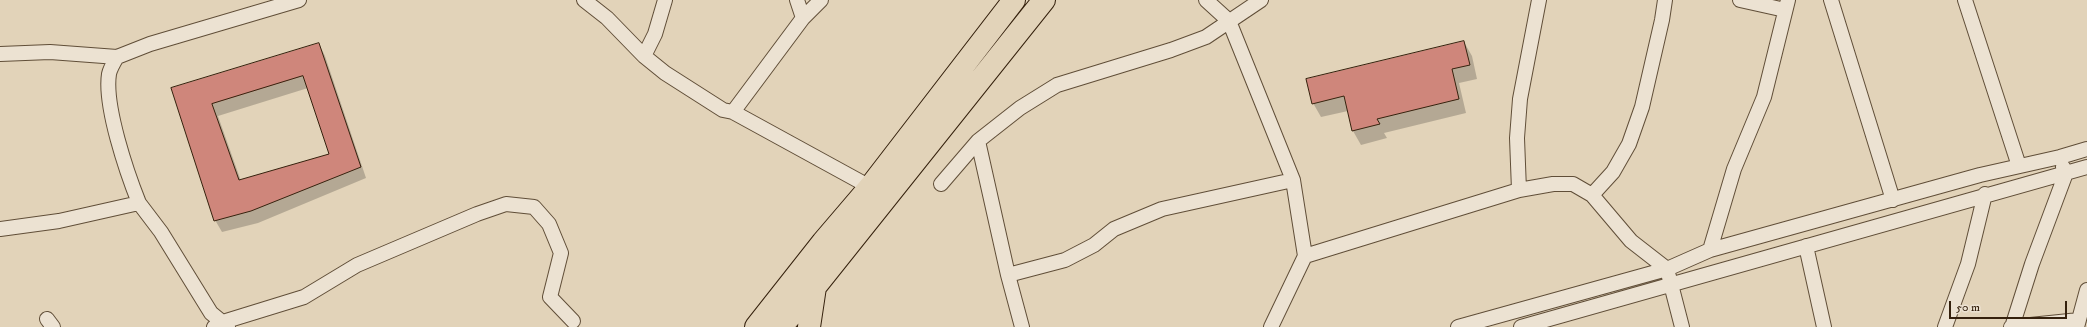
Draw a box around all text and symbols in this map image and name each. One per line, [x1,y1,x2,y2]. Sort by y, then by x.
scale bar [1951,293,2069,319]
text: 50 m [1956,300,1980,315]

